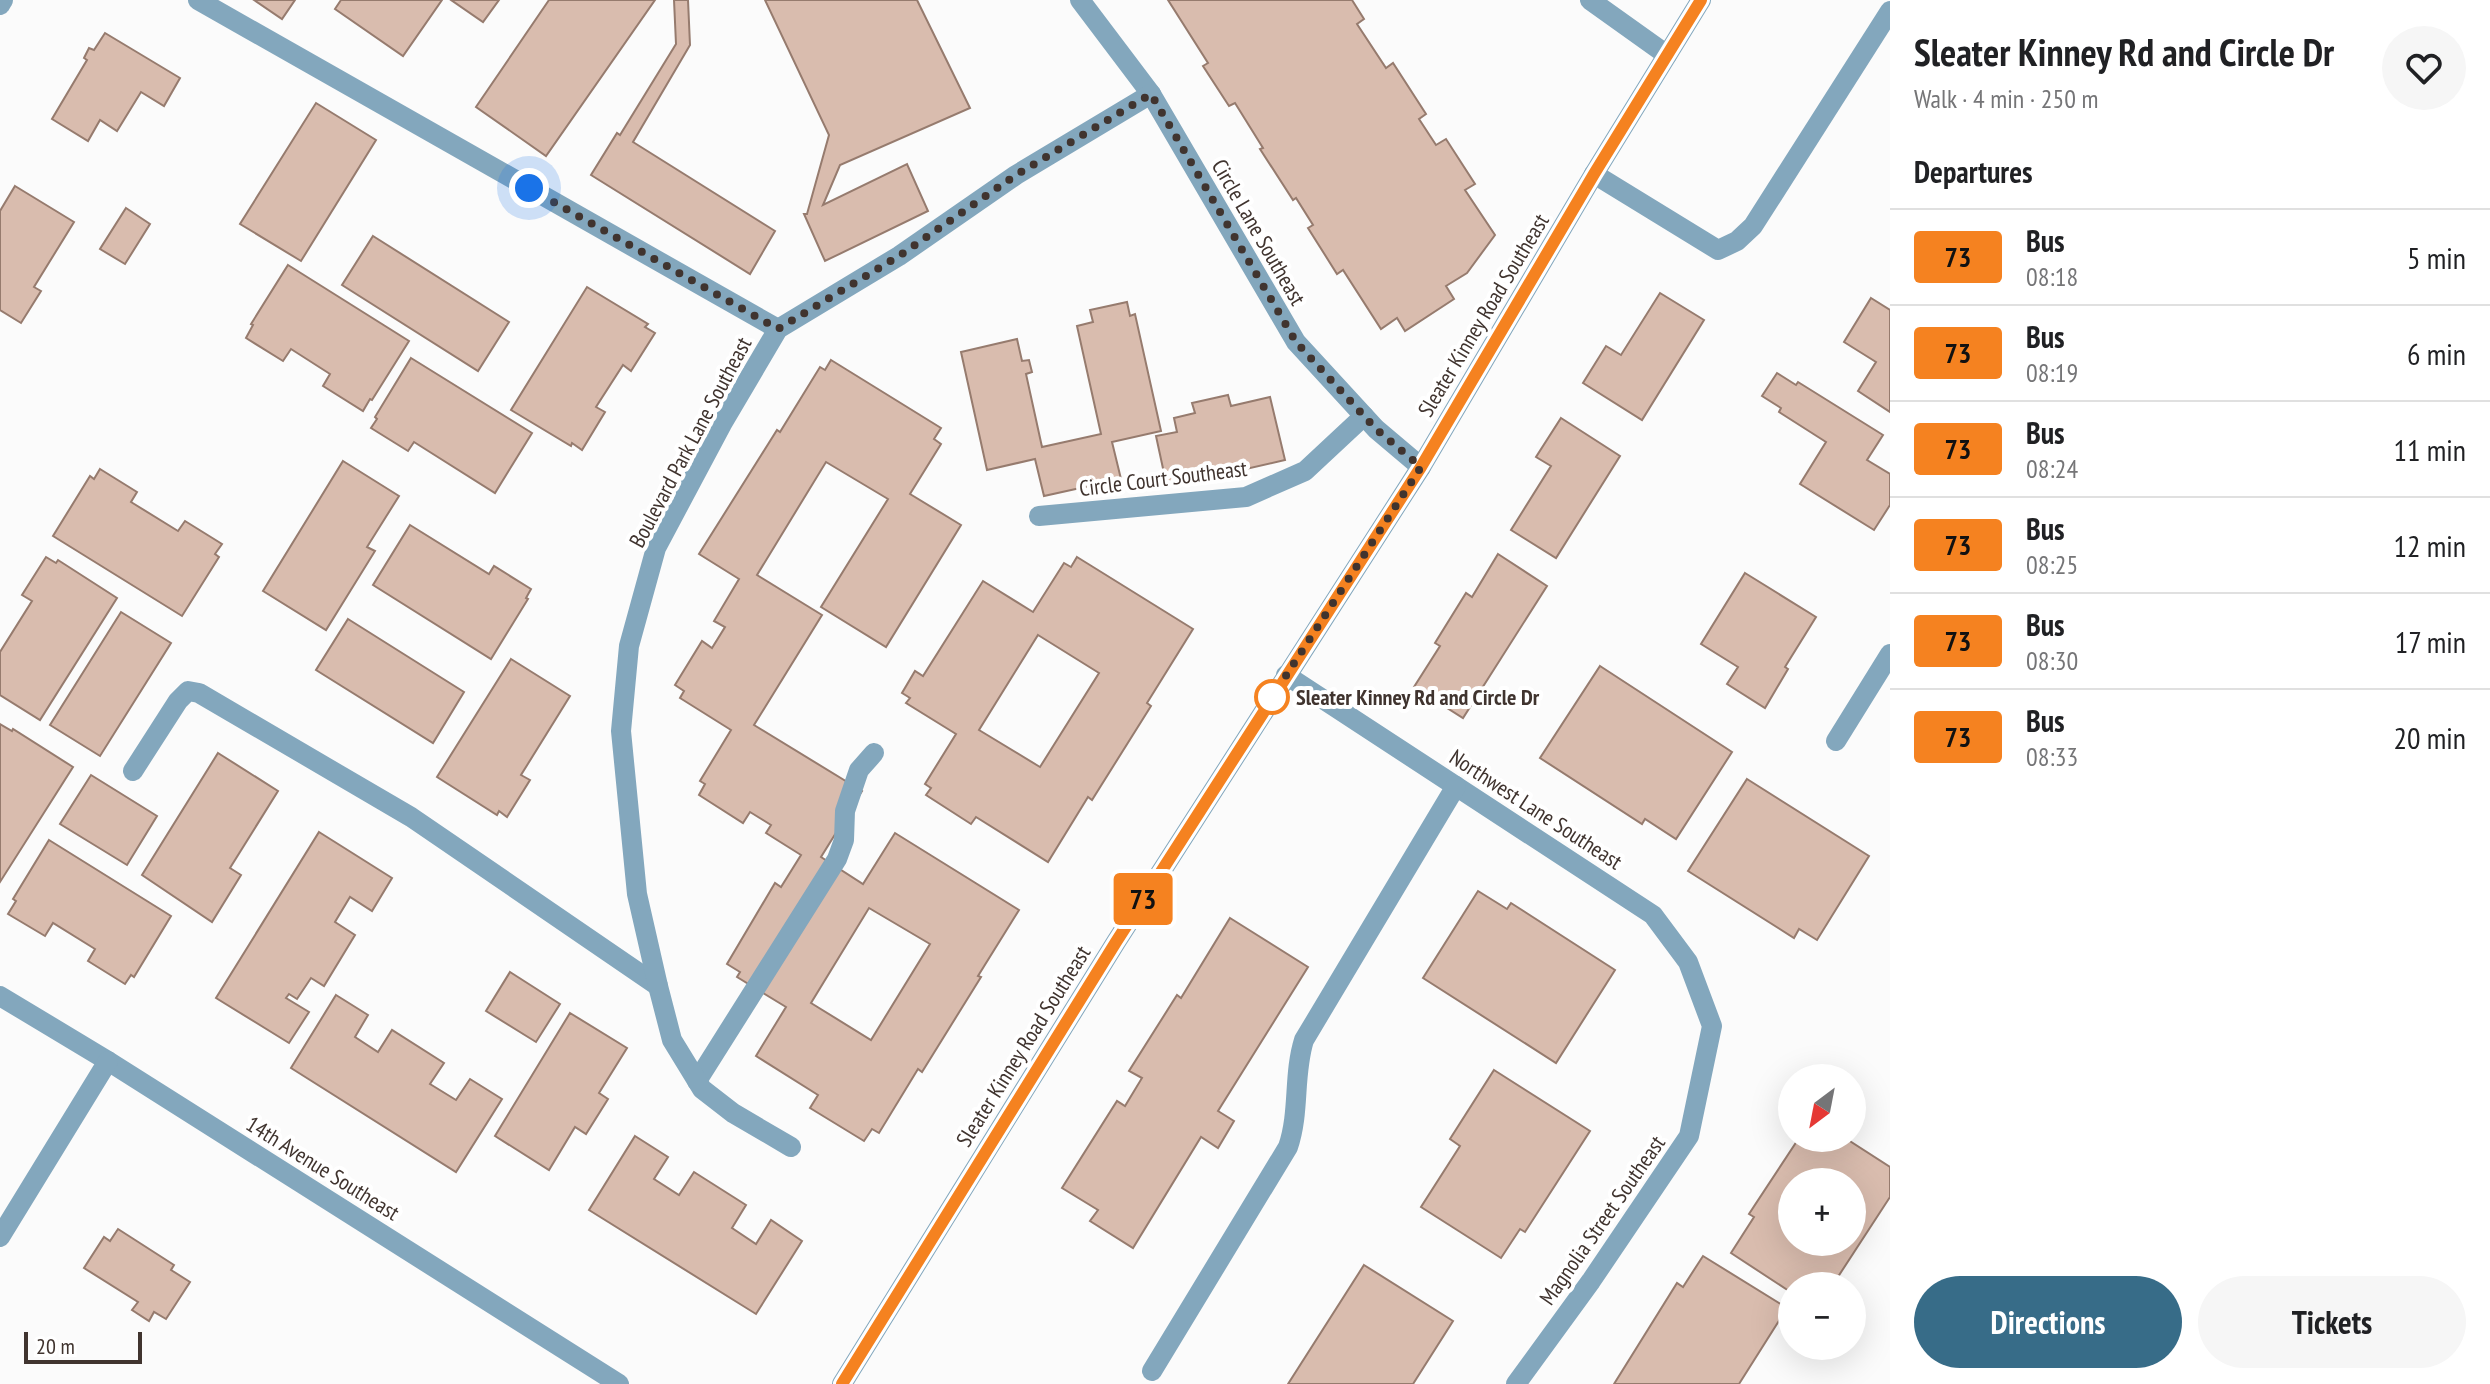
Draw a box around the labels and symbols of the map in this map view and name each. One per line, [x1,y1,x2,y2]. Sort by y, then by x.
street label: Circle Lane Southeast [1206,154,1312,310]
your location [509,168,549,208]
street label: Sleater Kinney Road Southeast [1411,208,1555,422]
street label: Boulevard Park Lane Southeast [623,332,757,552]
street label: Circle Court Southeast [1077,454,1249,502]
marker: Sleater Kinney Rd and Circle Dr [1255,680,1289,714]
place label: Sleater Kinney Rd and Circle Dr [1296,683,1540,711]
street label: Northwest Lane Southeast [1444,743,1628,875]
line badge: 73 [1107,873,1179,925]
street label: Sleater Kinney Road Southeast [950,940,1096,1152]
north arrow [1778,1064,1866,1152]
street label: 14th Avenue Southeast [241,1110,405,1226]
street label: Magnolia Street Southeast [1533,1130,1671,1310]
scale bar [24,1328,142,1364]

